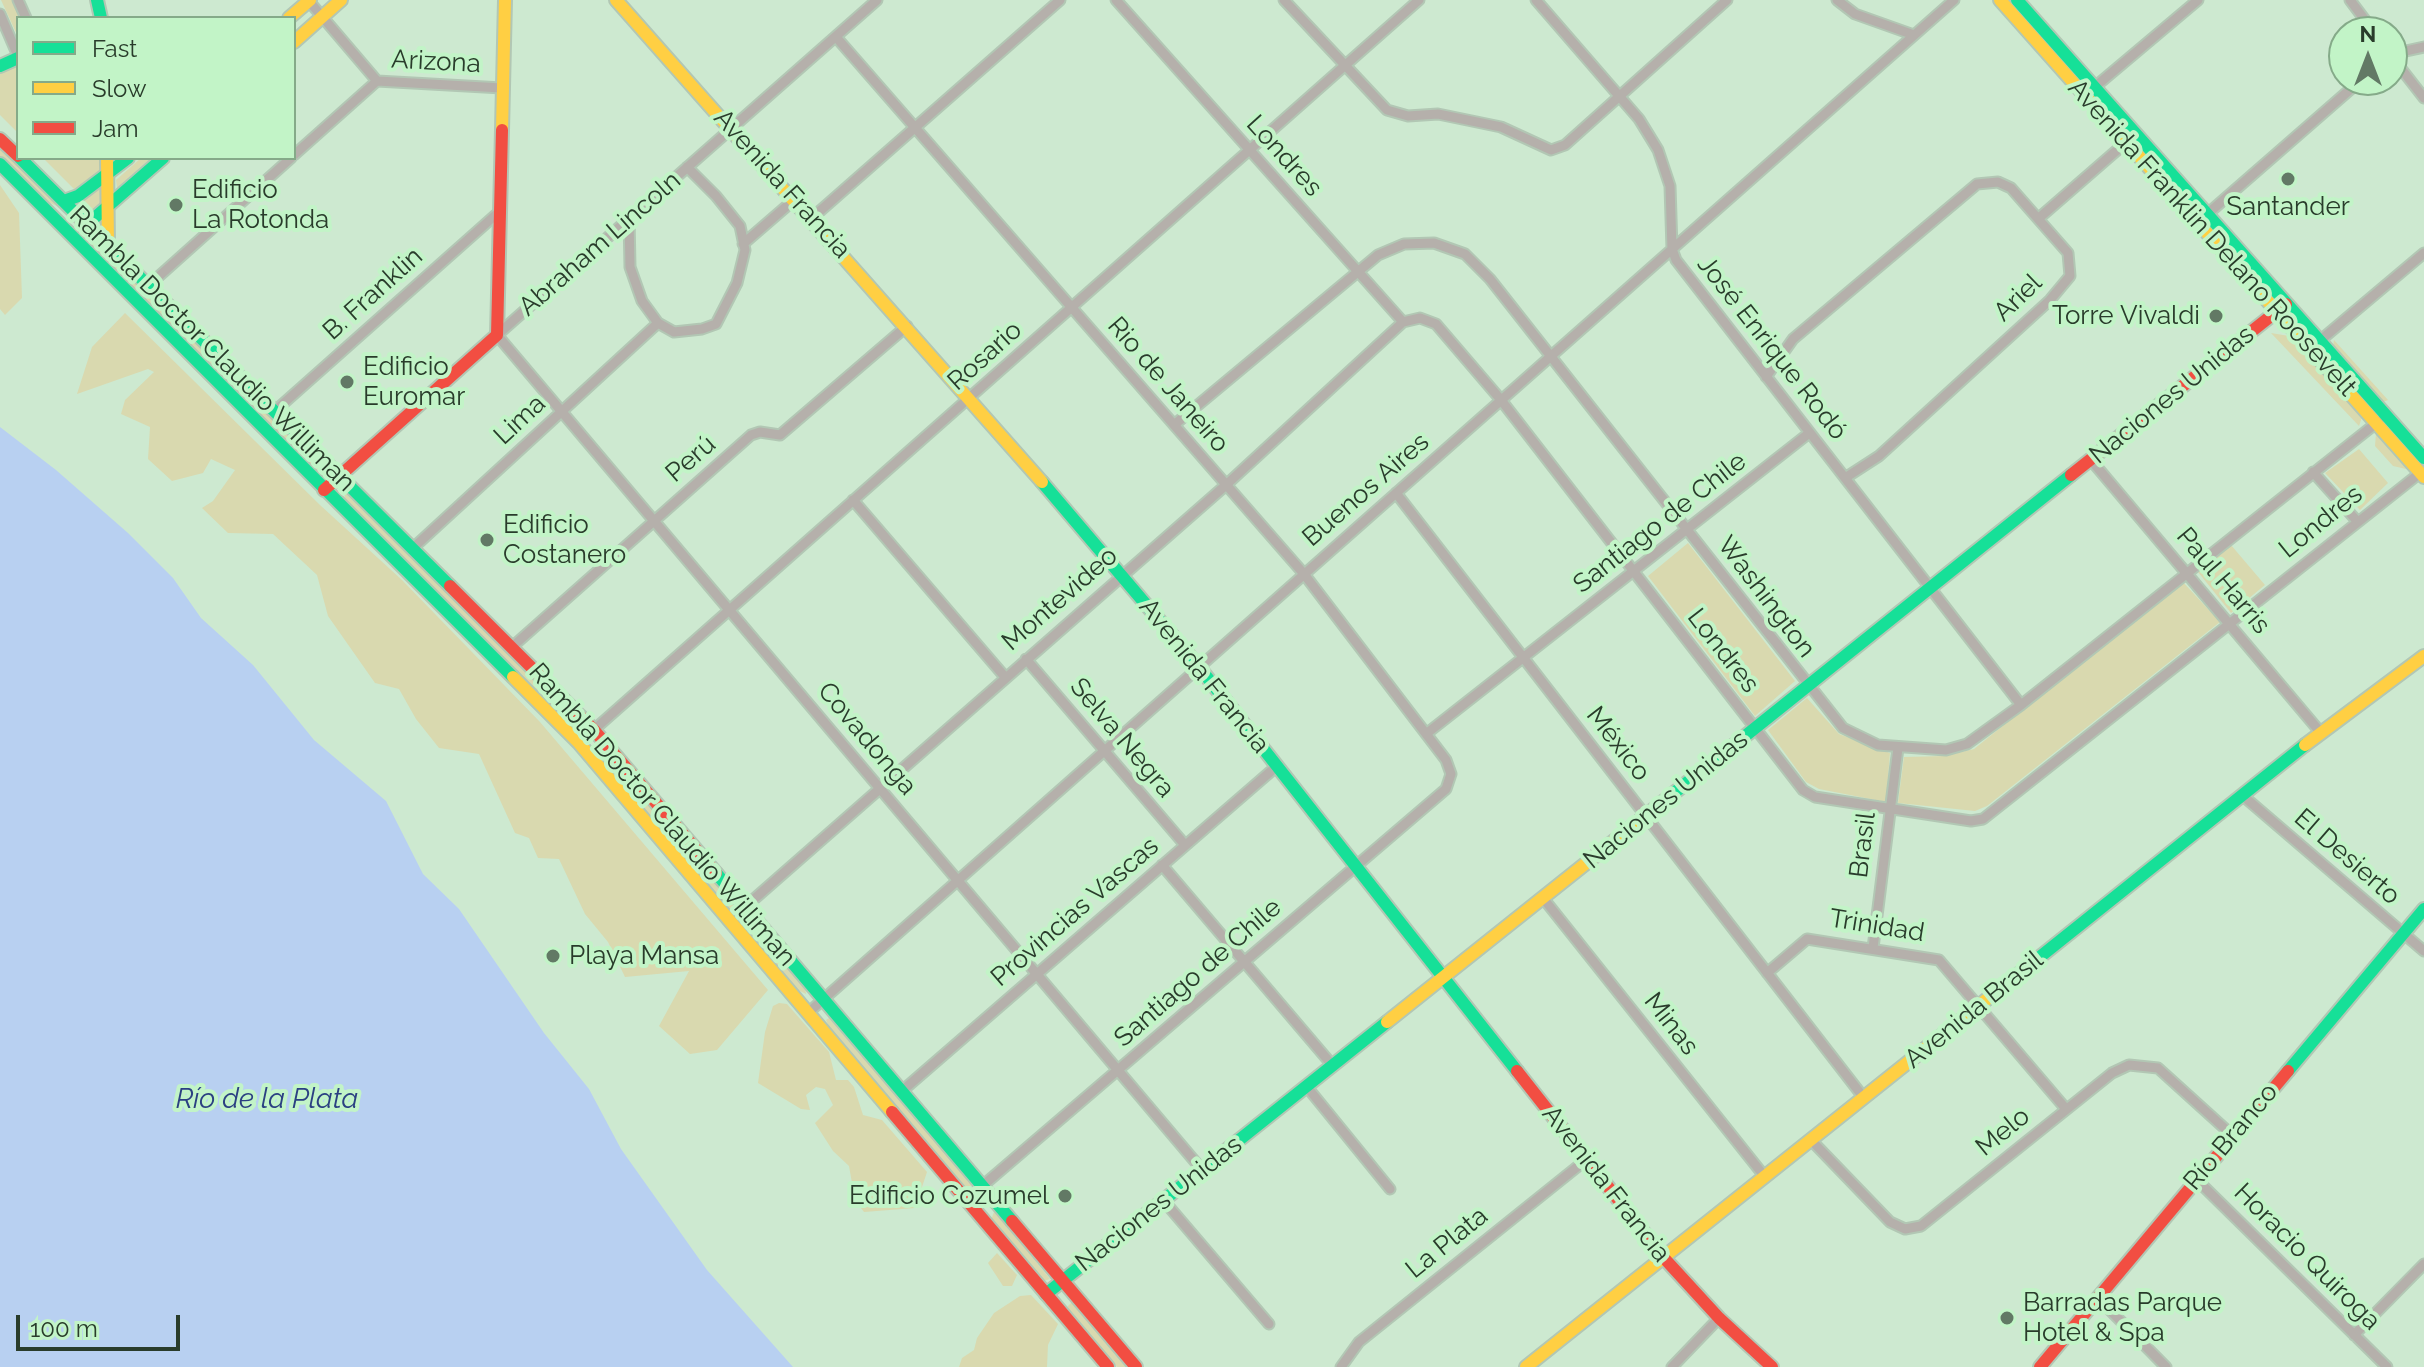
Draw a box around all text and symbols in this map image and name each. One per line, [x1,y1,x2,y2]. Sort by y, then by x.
legend [16,16,296,160]
north arrow [2328,16,2408,96]
text: N [2360,21,2376,47]
text: Fast [92,34,137,63]
street label: Arizona [390,44,482,80]
street label: Avenida Franklin Delano Roosevelt [2061,73,2363,403]
text: Slow [92,74,146,103]
street label: Avenida Francia [707,103,857,265]
street label: Londres [1240,109,1328,203]
text: Jam [92,114,138,143]
street label: Abraham Lincoln [513,165,687,323]
marker: Santander [2279,170,2297,188]
place label: Edificio La Rotonda [192,174,329,236]
place label: Santander [2226,191,2350,223]
marker: Edificio La Rotonda [167,196,185,214]
street label: Rambla Doctor Claudio Williman [63,200,361,498]
street label: B. Franklin [317,241,429,347]
street label: José Enrique Rodó [1690,250,1854,446]
street label: Ariel [1987,268,2049,328]
place label: Torre Vivaldi [2052,300,2200,332]
marker: Torre Vivaldi [2207,307,2225,325]
street label: Rio de Janeiro [1101,311,1235,459]
street label: Rosario [941,315,1029,397]
street label: Naciones Unidas [2084,319,2260,471]
place label: Edificio Euromar [363,351,465,412]
marker: Edificio Euromar [338,373,356,391]
street label: Lima [488,389,552,451]
street label: Buenos Aires [1296,427,1436,553]
street label: Perú [660,429,722,489]
street label: Santiago de Chile [1567,446,1753,600]
street label: Londres [2273,479,2369,565]
place label: Edificio Costanero [503,509,626,570]
street label: Paul Harris [2170,522,2276,640]
street label: Washington [1710,530,1822,664]
marker: Edificio Costanero [478,531,496,549]
street label: Montevideo [996,540,1124,658]
street label: Avenida Francia [1132,592,1276,760]
street label: Londres [1680,603,1766,699]
street label: Rambla Doctor Claudio Williman [522,657,802,973]
street label: Selva Negra [1063,672,1181,804]
street label: Covadonga [811,676,923,802]
street label: México [1579,701,1657,787]
street label: Naciones Unidas [1578,724,1754,876]
street label: El Desierto [2288,803,2406,911]
street label: Brasil [1844,810,1882,880]
street label: Provincias Vascas [985,831,1165,993]
street label: Santiago de Chile [1108,892,1288,1054]
street label: Trinidad [1827,903,1927,949]
place label: Playa Mansa [569,940,719,972]
street label: Avenida Brasil [1899,945,2049,1075]
marker: Playa Mansa [544,947,562,965]
street label: Minas [1637,987,1705,1061]
street label: Río Branco [2177,1077,2285,1197]
water label: Río de la Plata [176,1083,358,1117]
street label: Avenida Francia [1535,1100,1677,1268]
street label: Melo [1970,1101,2036,1163]
street label: Naciones Unidas [1070,1129,1248,1279]
street label: Horacio Quiroga [2227,1177,2387,1337]
place label: Edificio Cozumel [849,1180,1049,1212]
marker: Edificio Cozumel [1056,1187,1074,1205]
street label: La Plata [1400,1201,1494,1285]
place label: Barradas Parque Hotel & Spa [2023,1287,2222,1348]
scale bar [20,1299,184,1349]
marker: Barradas Parque Hotel & Spa [1998,1309,2016,1327]
text: 100 m [30,1314,98,1343]

